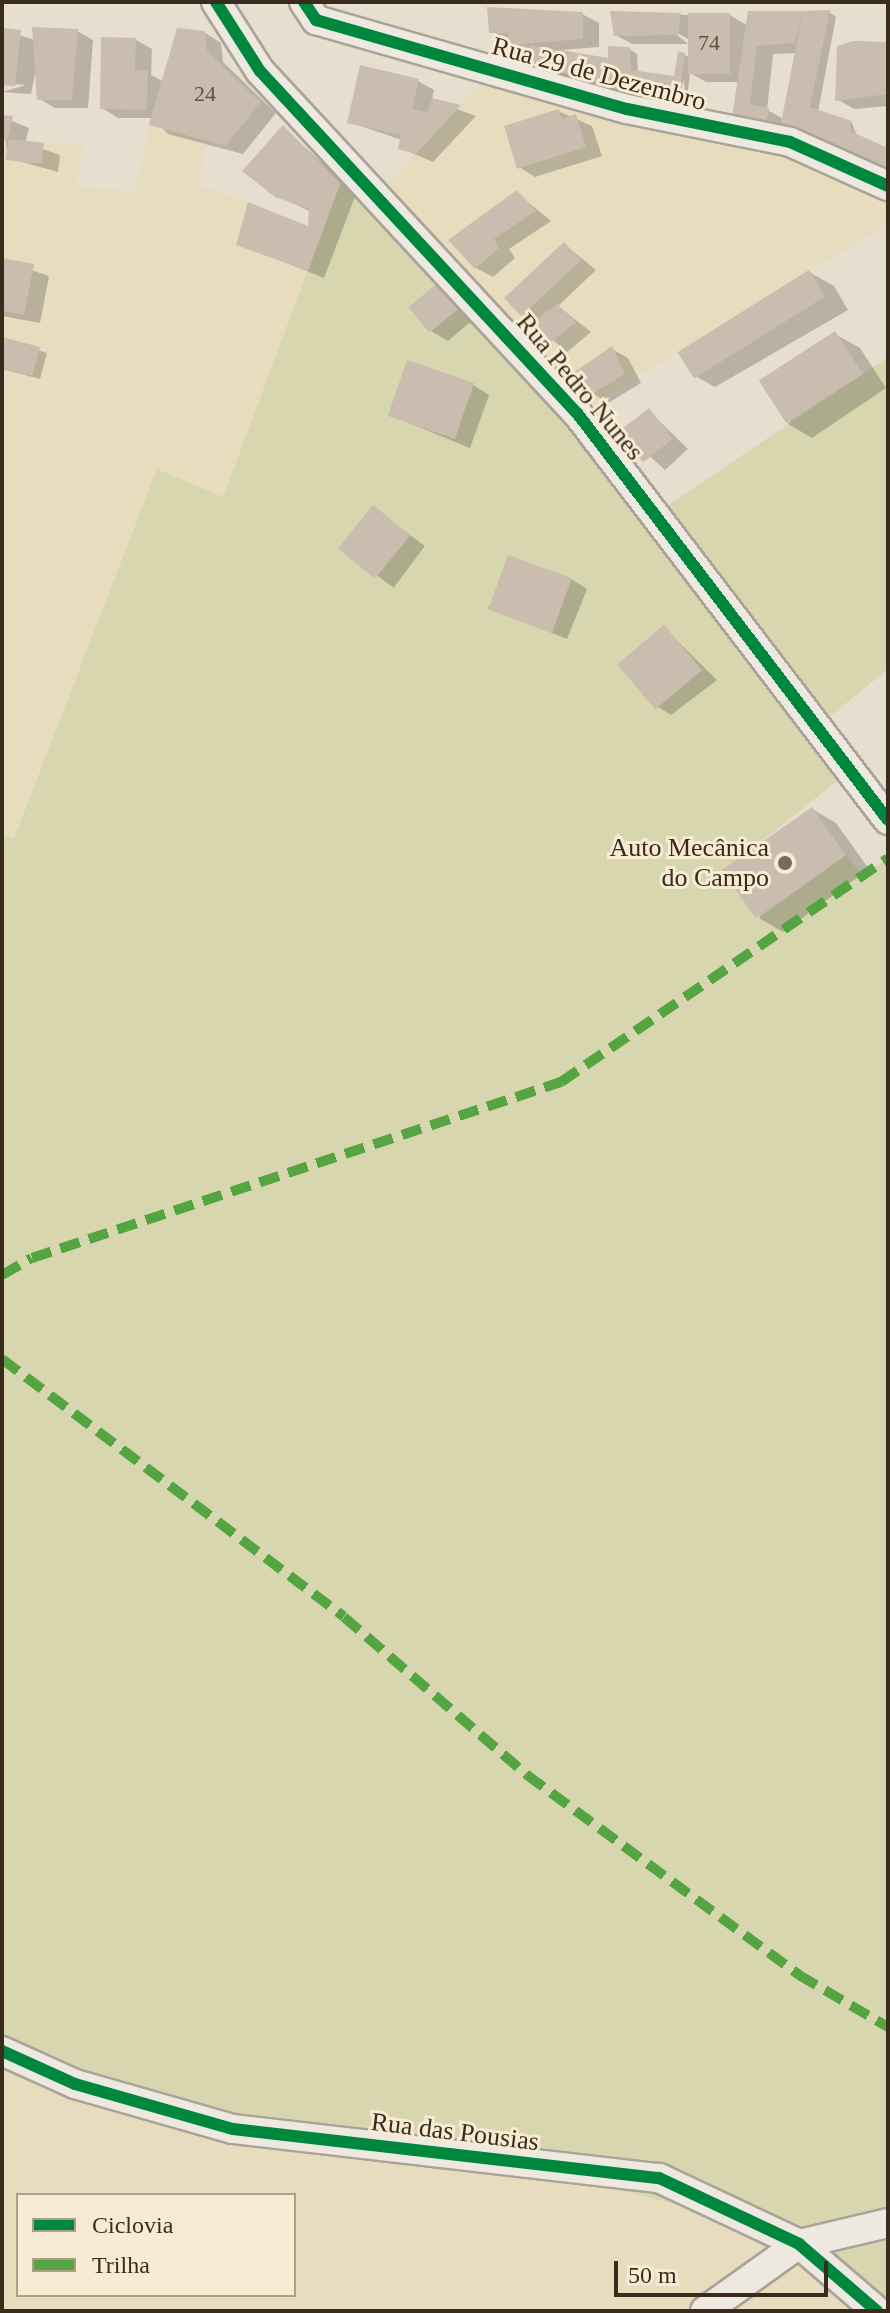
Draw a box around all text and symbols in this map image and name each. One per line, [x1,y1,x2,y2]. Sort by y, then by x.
street label: Rua 29 de Dezembro [489,30,709,118]
house number: 74 [698,30,720,56]
house number: 24 [194,81,216,107]
street label: Rua Pedro Nunes [510,307,650,467]
place label: Auto Mecânica do Campo [609,832,769,894]
marker: Auto Mecânica do Campo [776,854,794,872]
street label: Rua das Pousias [369,2106,541,2158]
legend [16,2193,296,2297]
text: Ciclovia [92,2212,173,2238]
scale bar [618,2245,832,2295]
text: Trilha [92,2252,150,2278]
text: 50 m [628,2262,677,2288]

